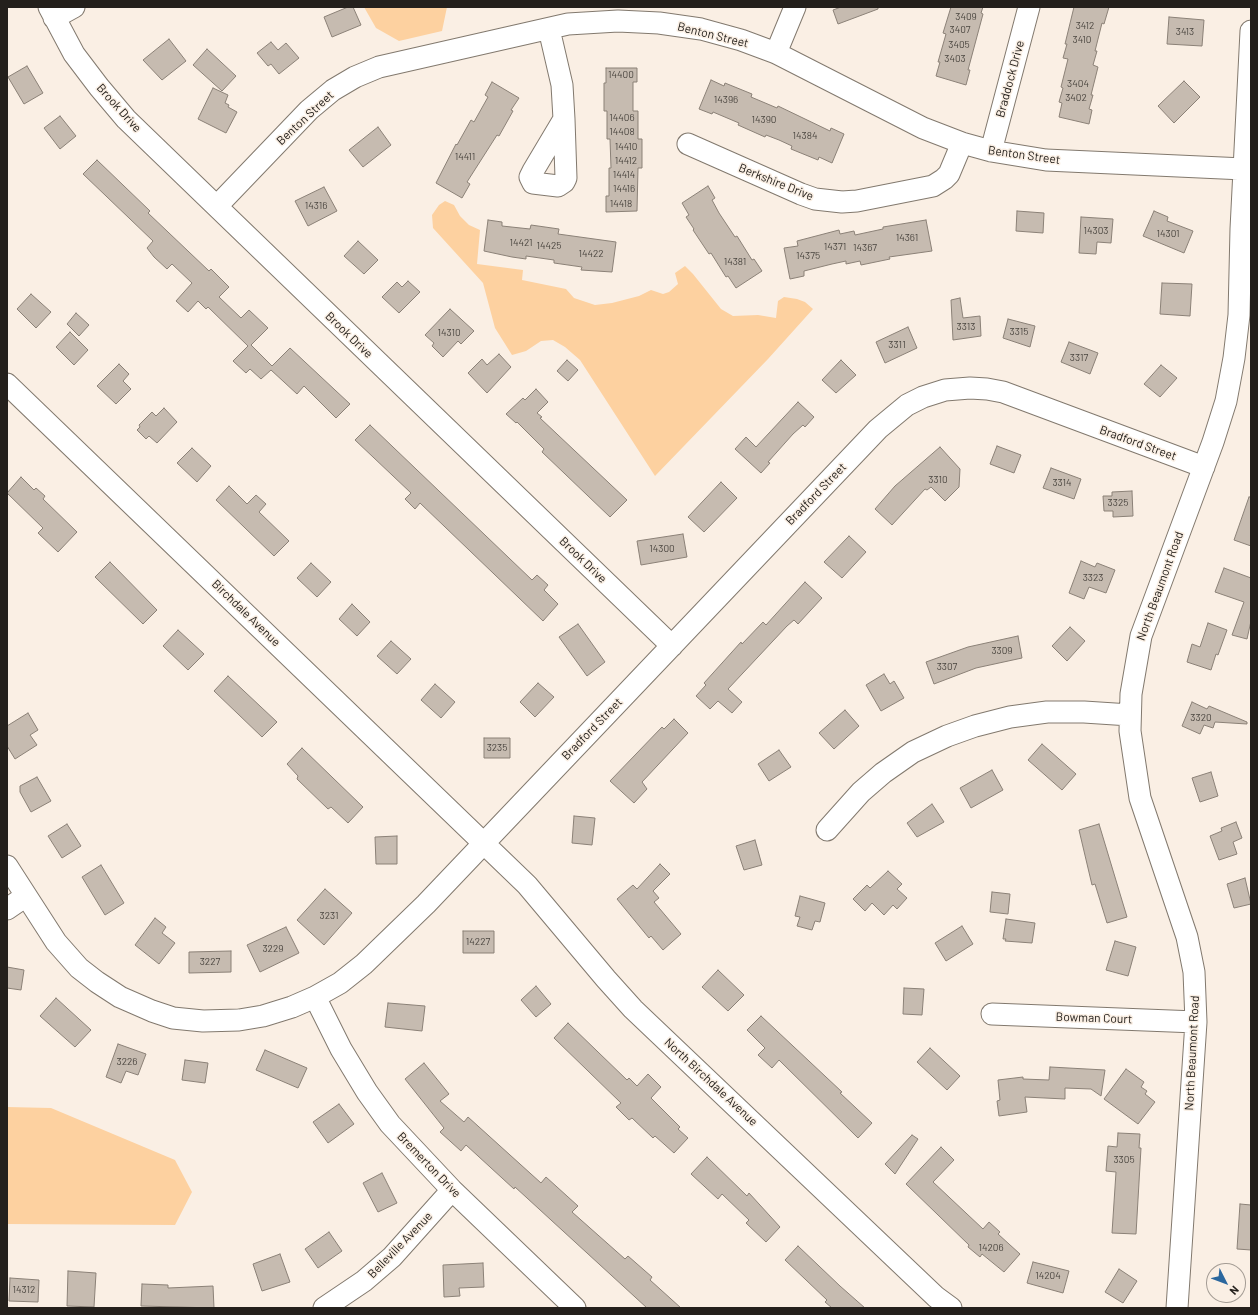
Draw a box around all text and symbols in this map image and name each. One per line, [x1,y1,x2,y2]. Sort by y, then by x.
house number: 3409 [955,11,977,23]
street label: Benton Street [676,19,750,51]
house number: 3412 [1076,20,1094,32]
house number: 3407 [949,24,971,36]
house number: 3413 [1176,26,1194,38]
house number: 3410 [1073,34,1091,46]
house number: 3405 [948,39,970,51]
street label: Braddock Drive [993,39,1027,119]
house number: 3403 [944,53,966,65]
house number: 14400 [608,69,634,81]
house number: 3404 [1067,78,1089,90]
street label: Brook Drive [94,81,144,135]
street label: Benton Street [273,88,337,148]
house number: 3402 [1065,92,1087,104]
house number: 14396 [714,94,738,106]
house number: 14406 [609,112,635,124]
house number: 14390 [751,114,777,126]
house number: 14408 [609,126,635,138]
house number: 14384 [793,130,817,142]
house number: 14410 [615,141,637,153]
street label: Benton Street [987,143,1061,167]
house number: 14411 [455,151,475,163]
house number: 14412 [615,155,637,167]
street label: Berkshire Drive [736,160,816,204]
house number: 14414 [613,169,635,181]
house number: 14416 [613,183,635,195]
house number: 14418 [610,198,632,210]
house number: 14316 [305,200,327,212]
house number: 14303 [1084,225,1108,237]
house number: 14301 [1156,228,1180,240]
house number: 14361 [896,232,918,244]
house number: 14421 [509,237,533,249]
house number: 14425 [536,240,562,252]
house number: 14371 [824,241,846,253]
house number: 14367 [853,242,877,254]
house number: 14422 [578,248,604,260]
house number: 14375 [796,250,820,262]
house number: 14381 [724,256,746,268]
street label: Brook Drive [322,309,376,361]
house number: 3313 [957,321,975,333]
house number: 3315 [1010,326,1028,338]
house number: 14310 [437,327,461,339]
house number: 3311 [888,339,906,351]
house number: 3317 [1070,352,1088,364]
street label: Bradford Street [1098,422,1178,464]
street label: Bradford Street [783,460,849,528]
house number: 3310 [928,474,948,486]
house number: 3314 [1052,477,1072,489]
house number: 3325 [1108,497,1128,509]
street label: North Beaumont Road [1134,530,1186,642]
street label: Brook Drive [556,534,610,586]
house number: 14300 [649,543,675,555]
house number: 3323 [1083,572,1103,584]
street label: Birchdale Avenue [209,577,283,649]
house number: 3309 [991,645,1013,657]
house number: 3307 [937,661,957,673]
street label: Bradford Street [559,695,625,763]
house number: 3320 [1190,712,1212,724]
house number: 3235 [487,742,507,754]
house number: 3231 [319,910,339,922]
house number: 14227 [466,936,490,948]
house number: 3229 [262,943,284,955]
house number: 3227 [200,956,220,968]
street label: North Beaumont Road [1182,995,1202,1111]
street label: Bowman Court [1055,1009,1133,1027]
street label: North Birchdale Avenue [661,1035,761,1129]
house number: 3226 [116,1056,138,1068]
street label: Bremerton Drive [394,1129,464,1201]
house number: 3305 [1113,1154,1135,1166]
street label: Belleville Avenue [365,1209,435,1281]
house number: 14206 [978,1242,1004,1254]
north arrow [1206,1263,1246,1303]
house number: 14204 [1035,1270,1061,1282]
house number: 14312 [13,1284,35,1296]
text: N [1227,1284,1242,1298]

